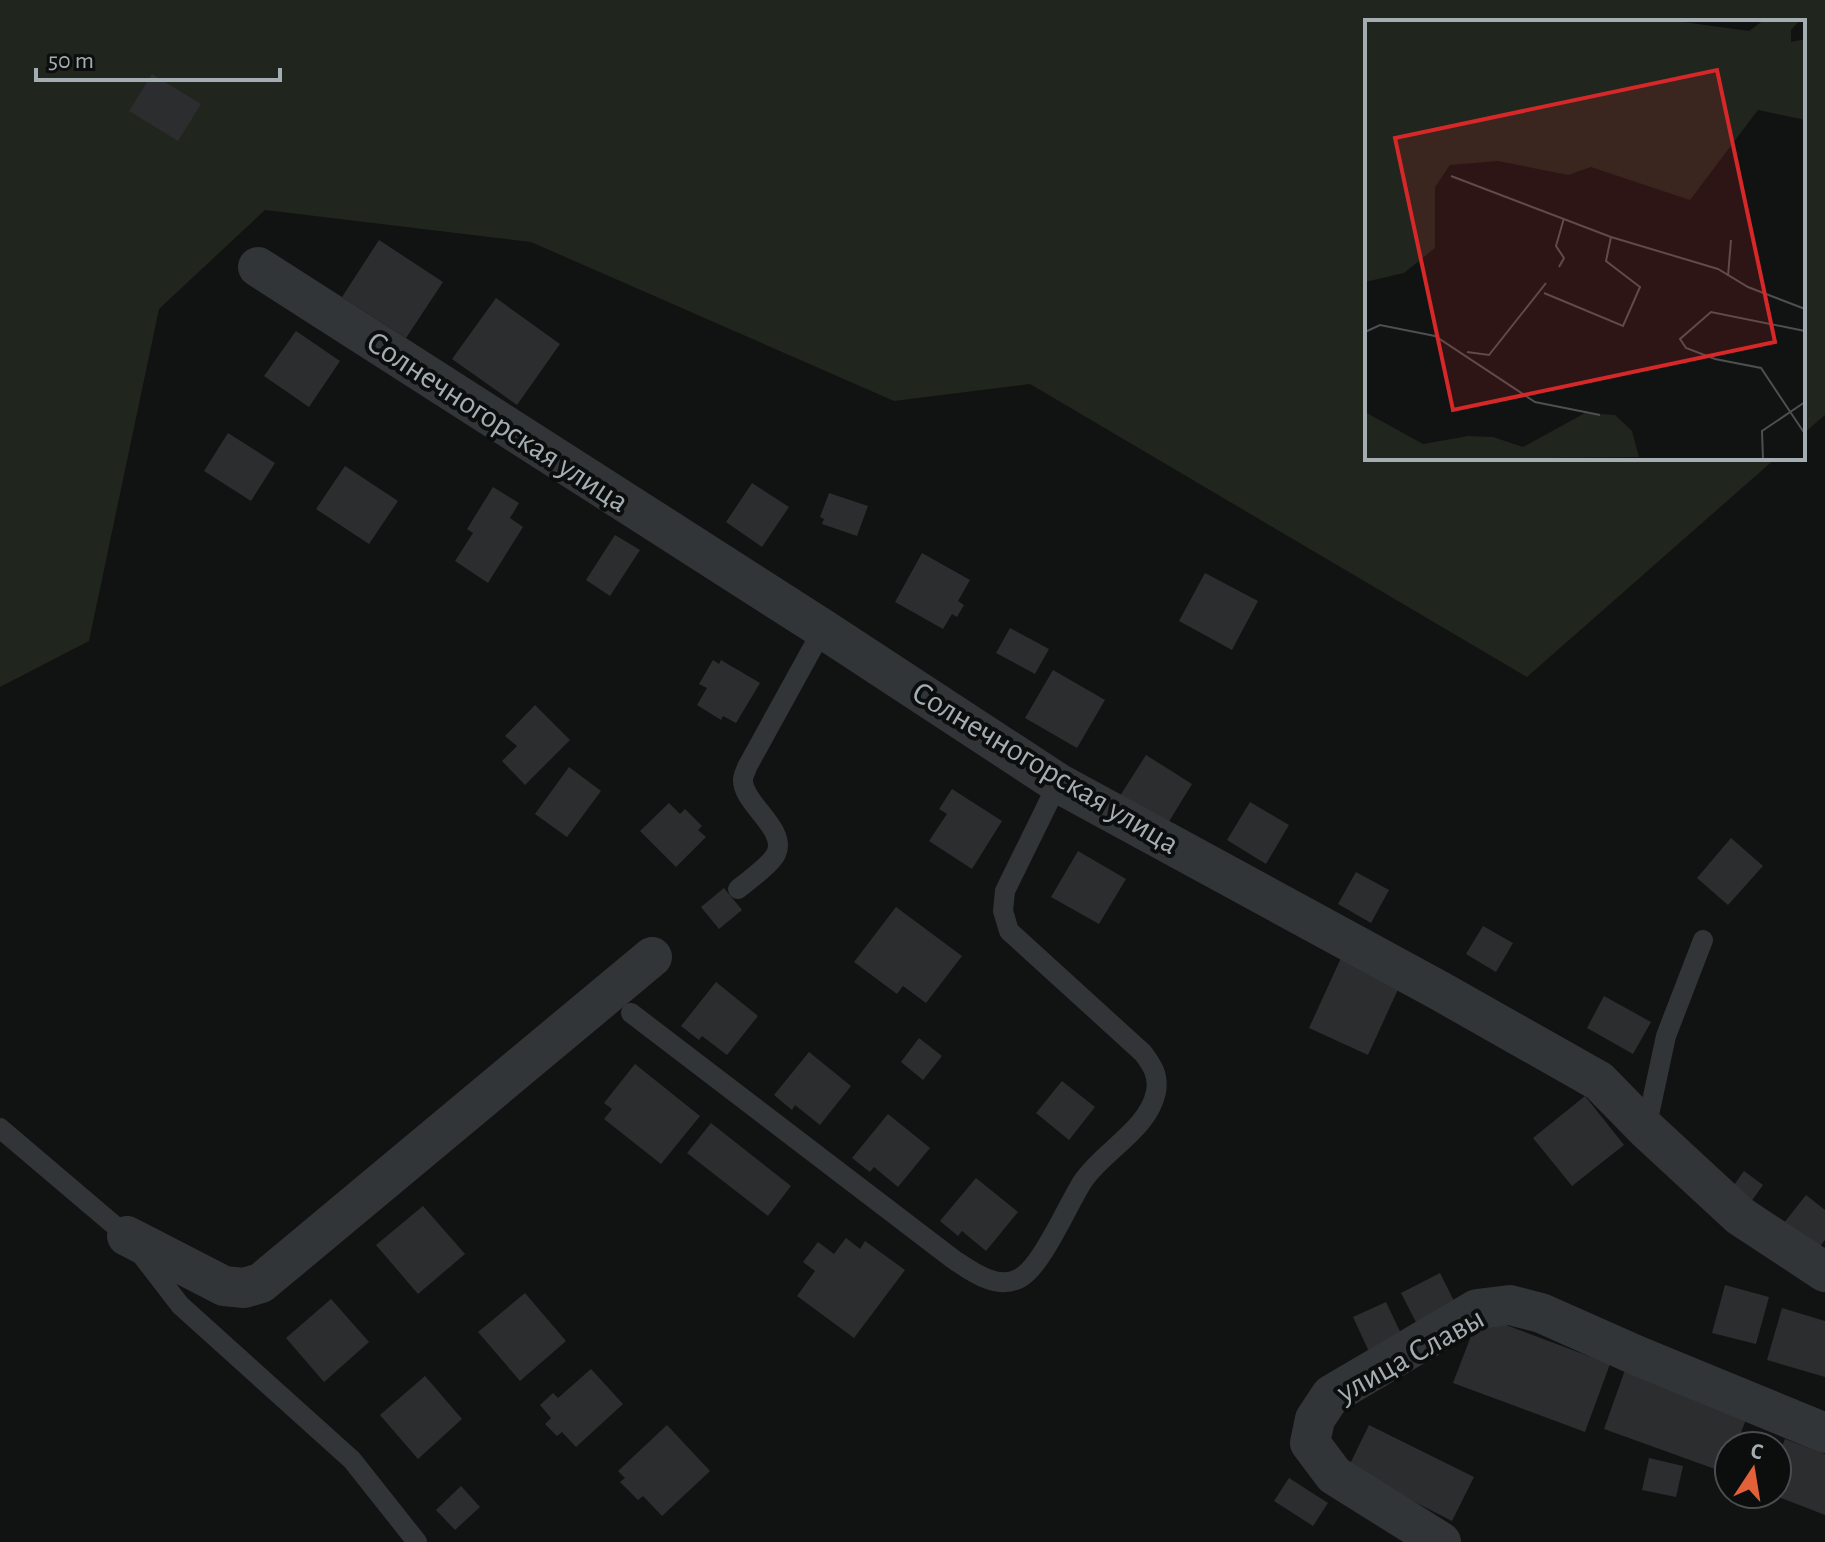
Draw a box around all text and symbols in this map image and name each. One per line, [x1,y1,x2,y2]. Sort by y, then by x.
inset map [1365,20,1805,460]
scale bar [36,32,280,82]
text: 50 m [48,49,94,73]
street label: Солнечногорская улица [361,325,634,518]
street label: Солнечногорская улица [906,676,1185,860]
street label: улица Славы [1331,1301,1490,1409]
north arrow [1713,1430,1793,1510]
text: С [1749,1439,1765,1463]

